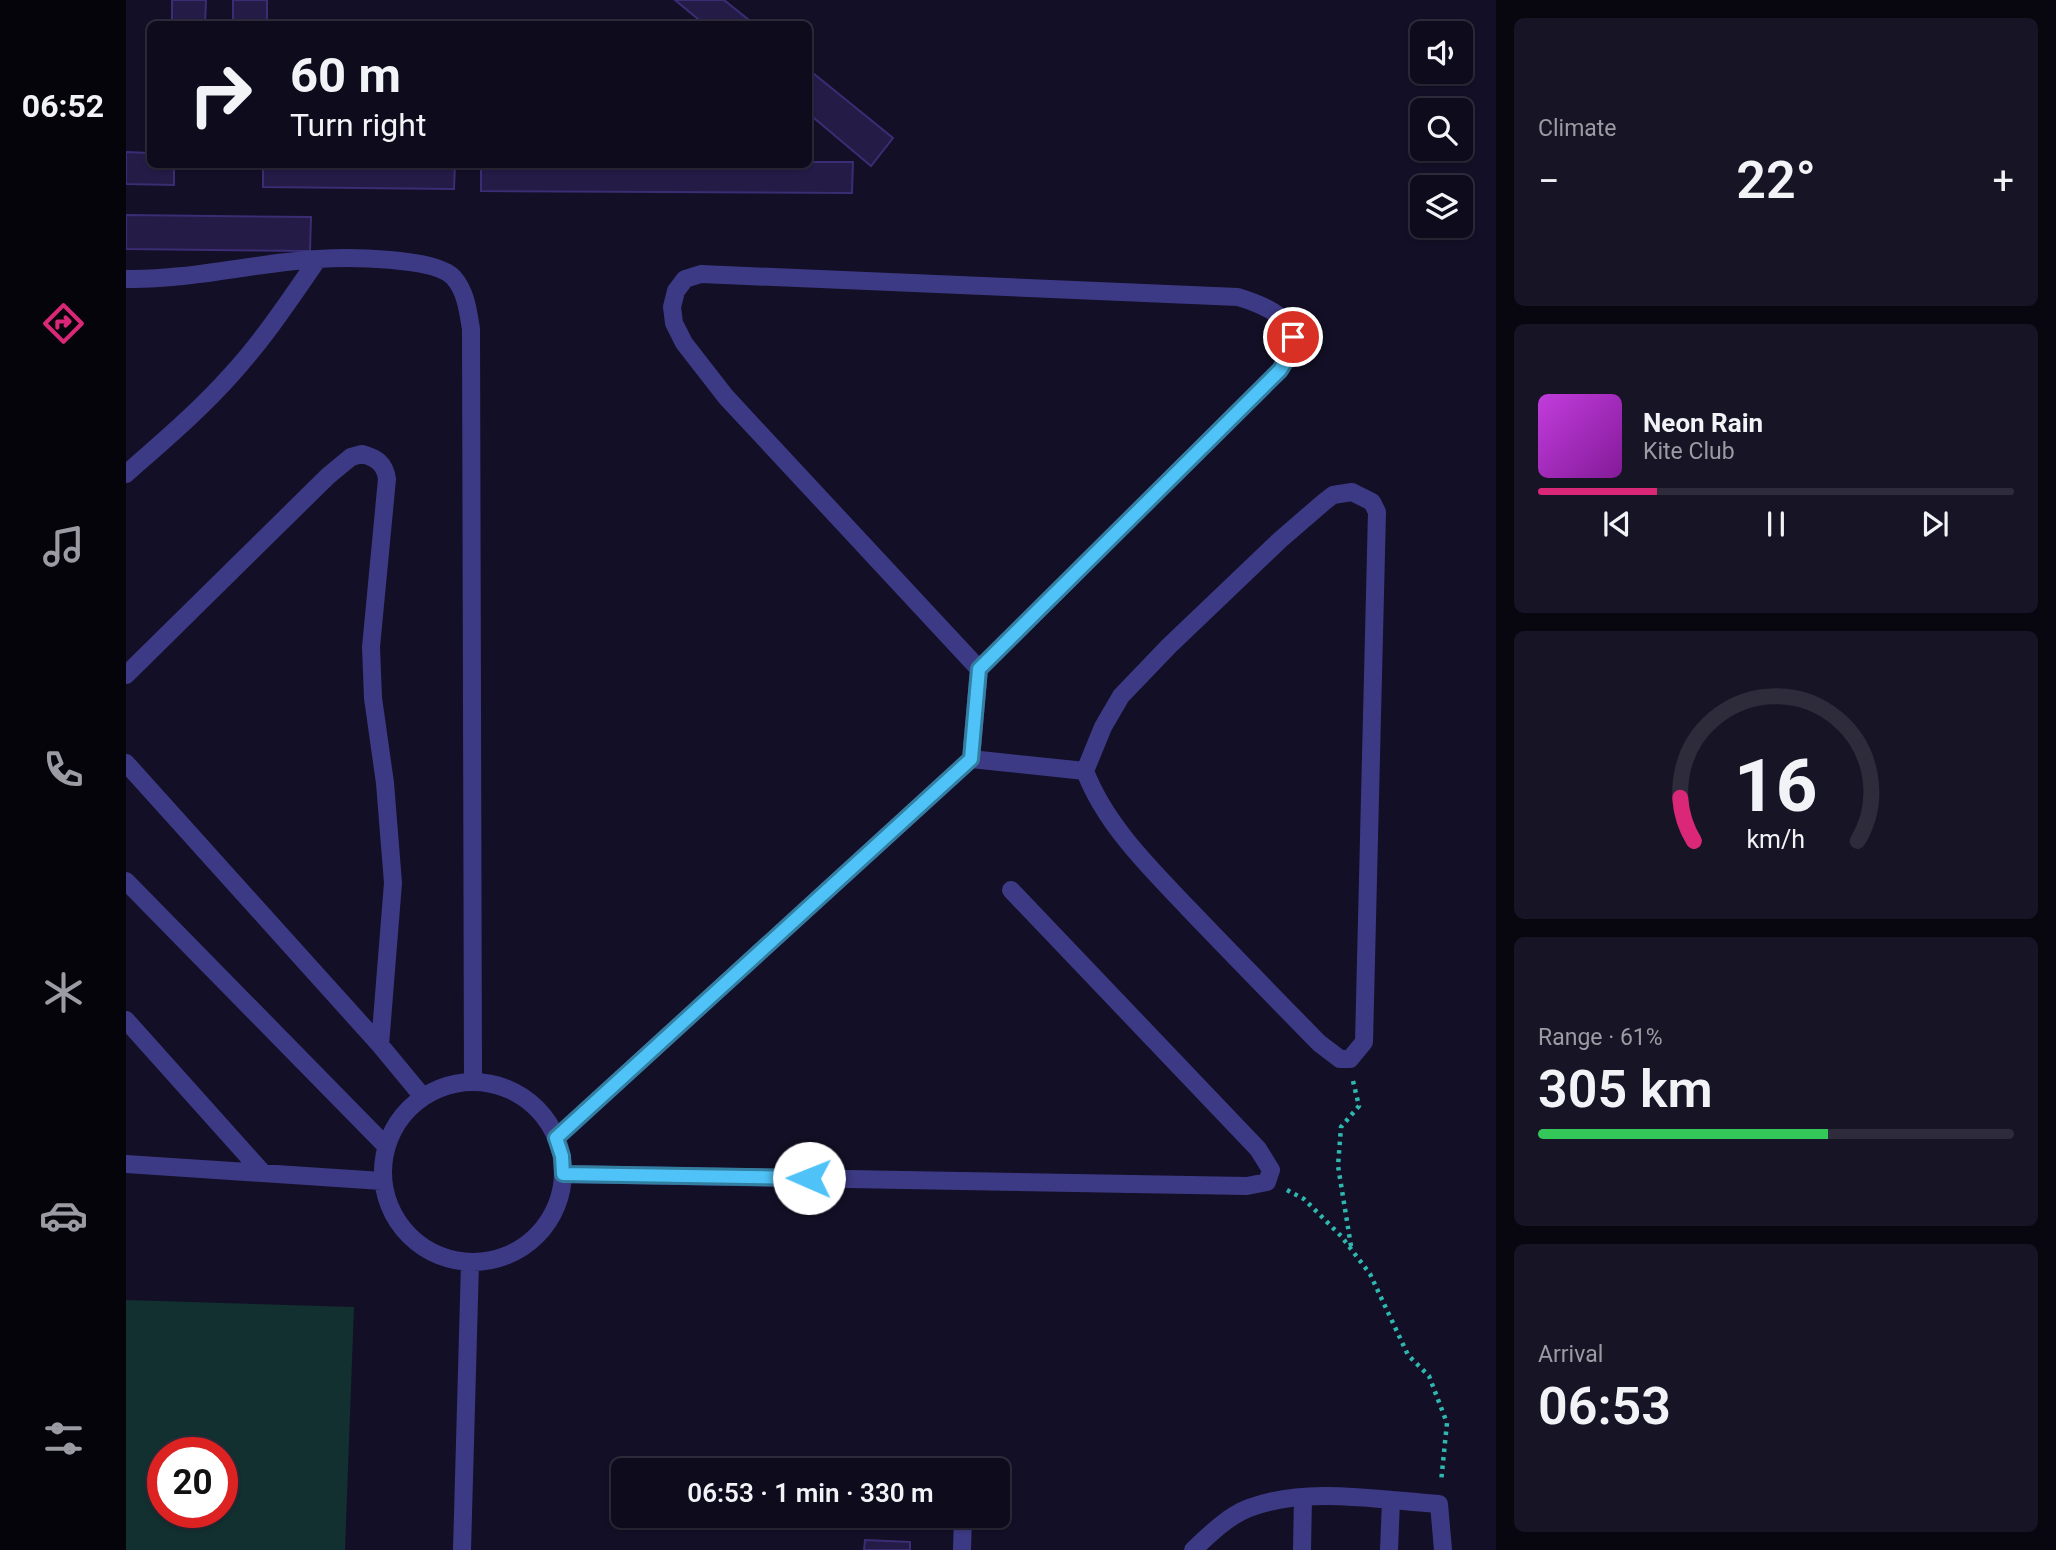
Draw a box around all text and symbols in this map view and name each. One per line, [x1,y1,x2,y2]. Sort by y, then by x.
map controls [1410,21,1473,238]
button: sound [1410,21,1473,84]
text: 60 m [290,47,401,104]
icon: right [175,49,266,140]
text: 06:52 [22,87,104,125]
button: search [1410,98,1473,161]
text: Turn right [290,106,426,144]
text: Climate [1538,115,1617,142]
text: 22° [1736,150,1816,211]
text: − [1538,159,1560,203]
text: + [1992,159,2014,203]
button: layers [1410,175,1473,238]
icon: directions [39,299,88,348]
pin [1263,307,1323,367]
icon: arrive [1274,318,1312,356]
text: Neon Rain [1643,408,1763,438]
text: Kite Club [1643,438,1735,465]
icon: previous [1598,505,1636,543]
icon: pause [1757,505,1795,543]
icon: next [1916,505,1954,543]
icon: music [39,522,88,571]
text: 16 [1734,743,1818,829]
icon: phone [39,745,88,794]
text: km/h [1747,825,1805,854]
icon: climate [39,968,88,1017]
text: Range · 61% [1538,1024,1663,1051]
text: 305 km [1538,1059,1713,1120]
position arrow [772,1141,846,1215]
icon: car [39,1191,88,1240]
text: Arrival [1538,1341,1603,1368]
text: 06:53 [1538,1376,1671,1437]
icon: filters [39,1414,88,1463]
speed limit sign: 20 [147,1437,238,1528]
text: 06:53 · 1 min · 330 m [687,1478,934,1508]

